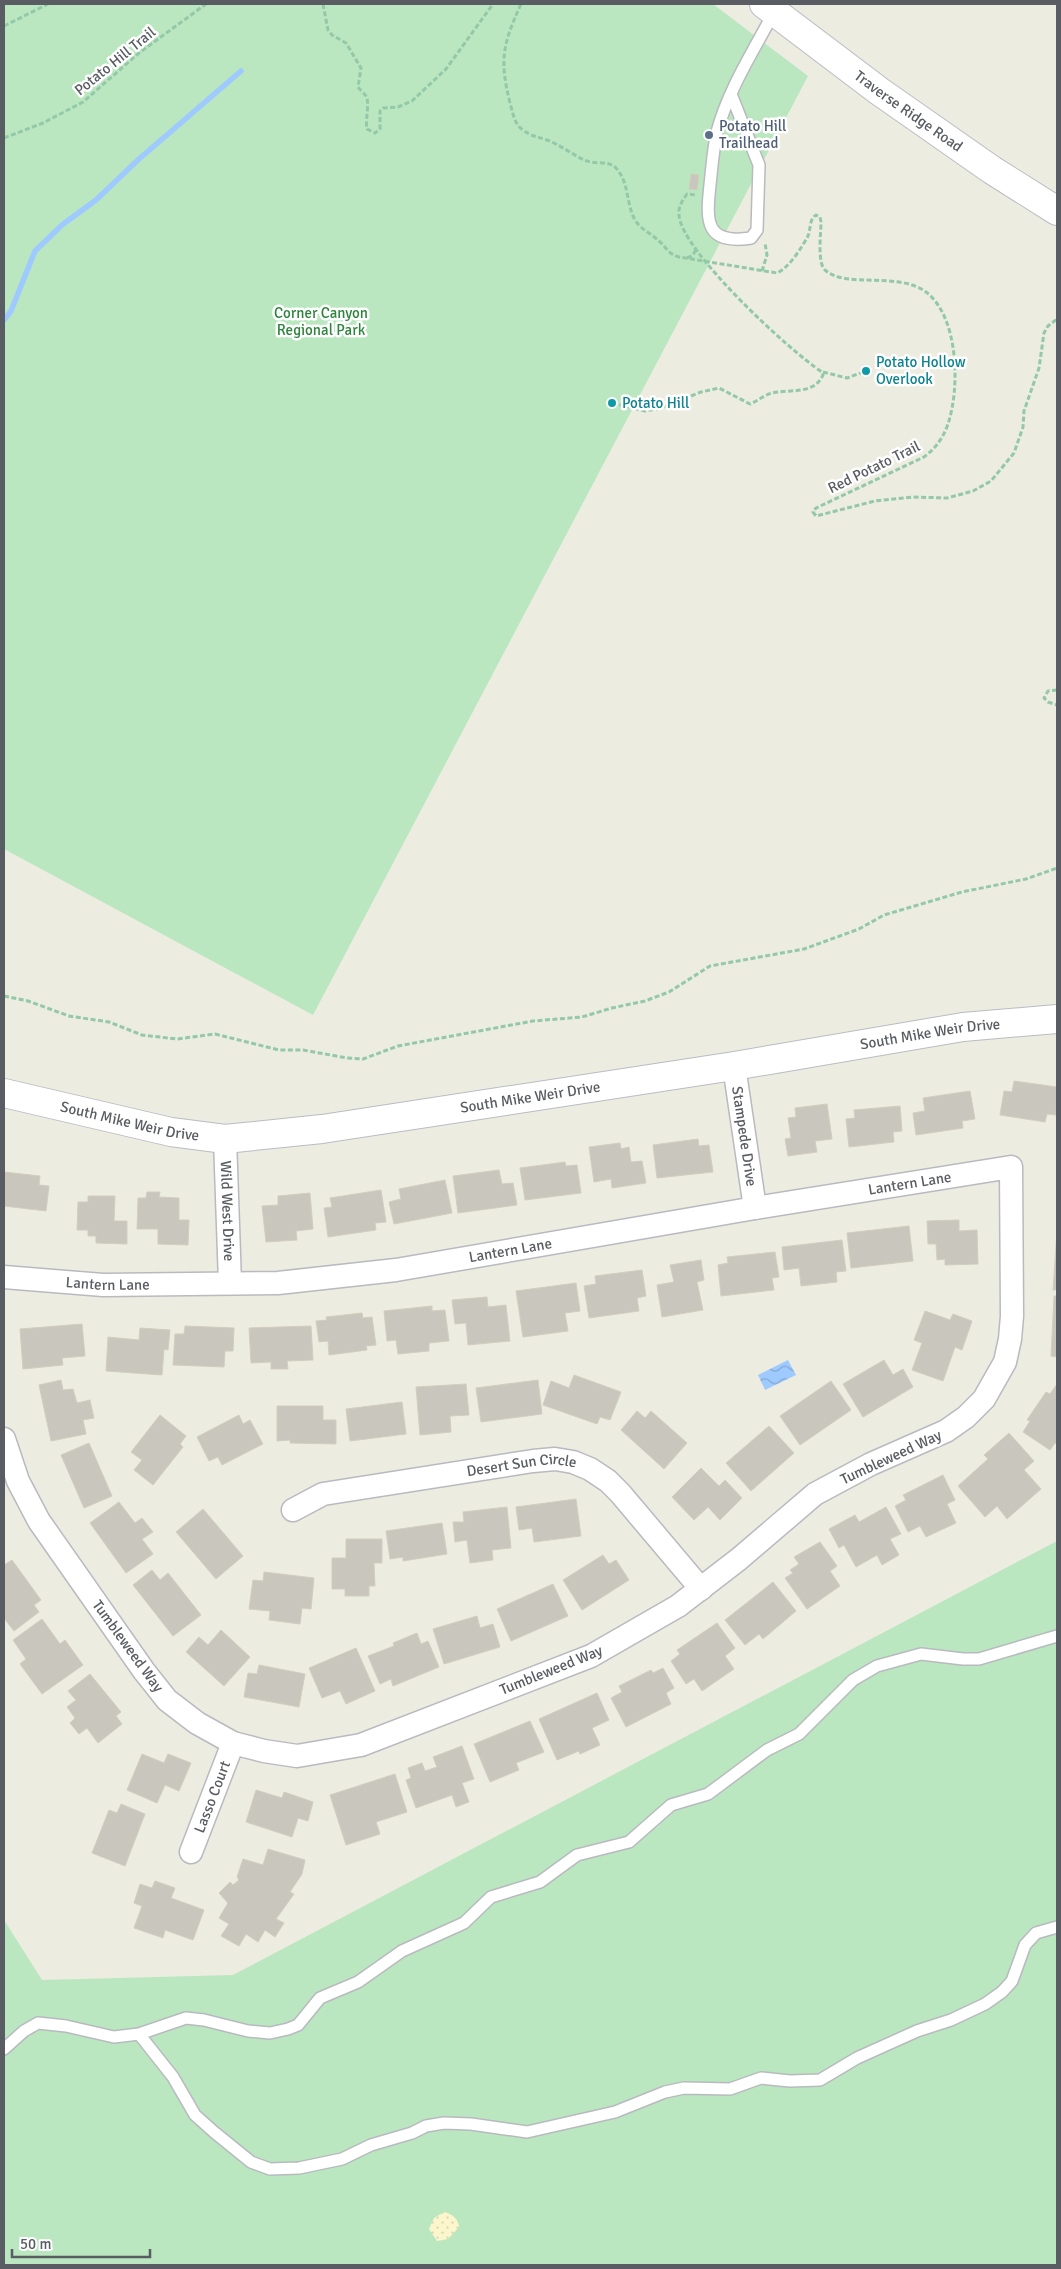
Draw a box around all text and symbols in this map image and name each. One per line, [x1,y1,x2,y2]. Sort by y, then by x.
street label: Potato Hill Trail [71,23,159,99]
street label: Traverse Ridge Road [851,67,966,156]
place label: Potato Hill Trailhead [719,117,787,152]
marker: Potato Hill Trailhead [703,129,715,141]
park label: Corner Canyon Regional Park [274,304,368,339]
place label: Potato Hollow Overlook [876,353,966,388]
marker: Potato Hollow Overlook [860,365,872,377]
place label: Potato Hill [622,394,690,412]
marker: Potato Hill [606,397,618,409]
street label: Red Potato Trail [825,437,923,497]
street label: South Mike Weir Drive [859,1015,1001,1053]
street label: South Mike Weir Drive [459,1078,601,1117]
street label: Stampede Drive [728,1085,761,1188]
street label: South Mike Weir Drive [59,1097,200,1145]
street label: Wild West Drive [217,1160,238,1262]
street label: Lantern Lane [867,1168,953,1199]
street label: Lantern Lane [467,1234,553,1266]
street label: Lantern Lane [65,1273,150,1294]
street label: Tumbleweed Way [838,1426,944,1488]
street label: Desert Sun Circle [465,1450,578,1480]
street label: Tumbleweed Way [89,1596,167,1696]
street label: Tumbleweed Way [497,1641,605,1699]
street label: Lasso Court [190,1758,234,1835]
scale bar [12,2226,150,2258]
text: 50 m [20,2235,51,2253]

